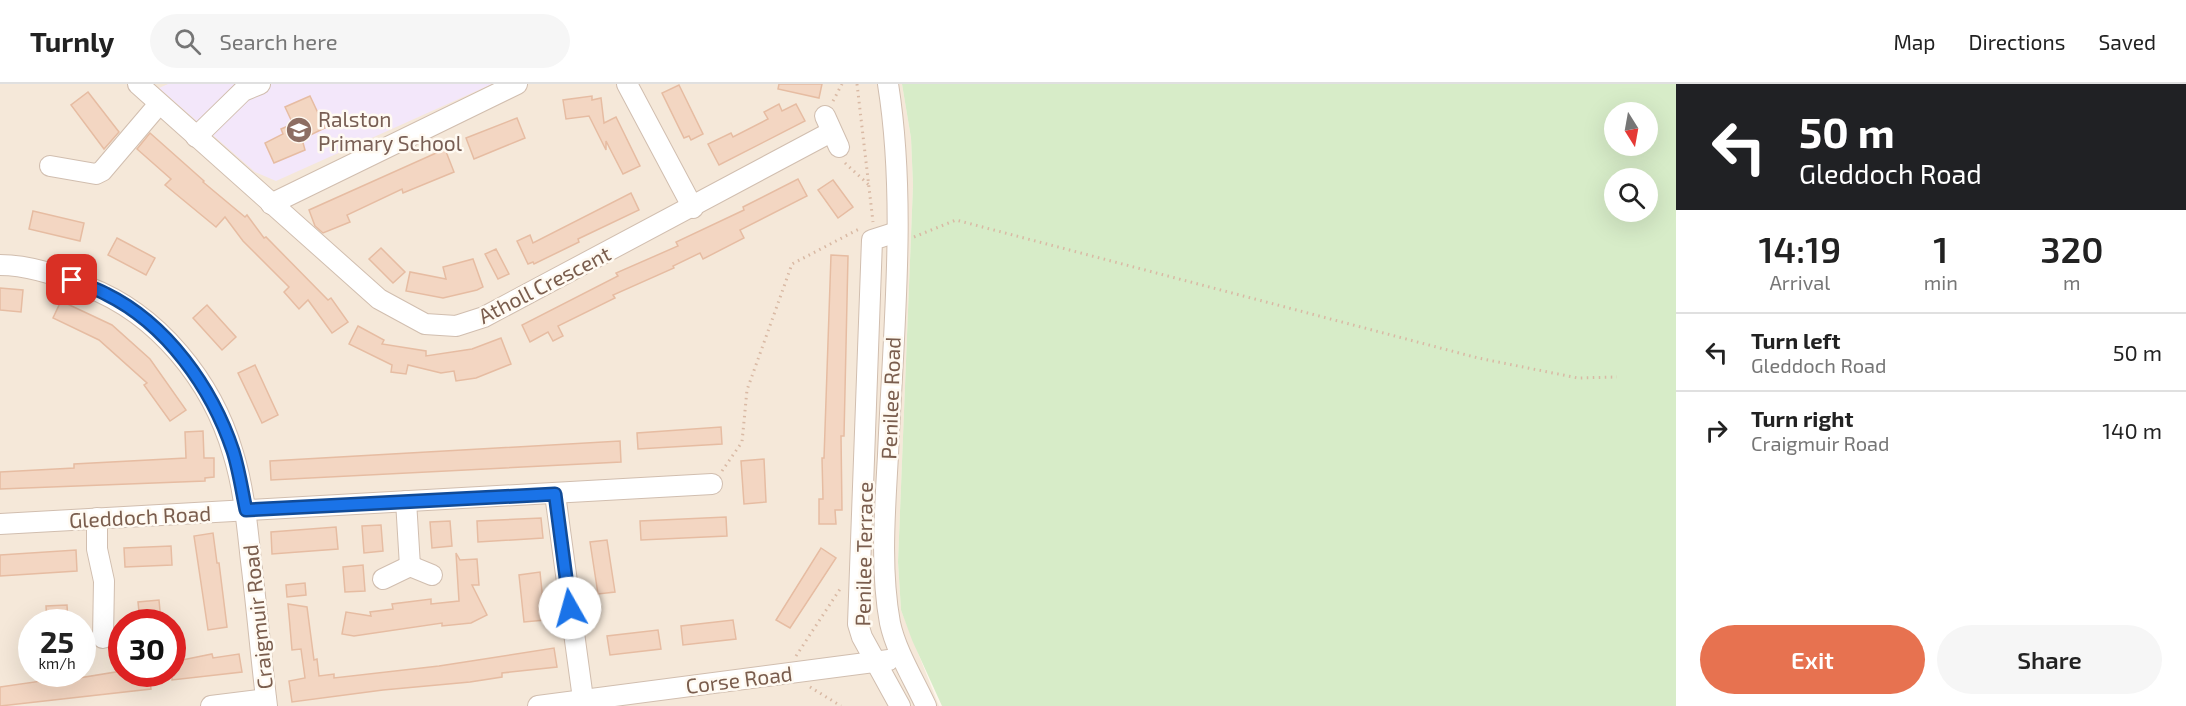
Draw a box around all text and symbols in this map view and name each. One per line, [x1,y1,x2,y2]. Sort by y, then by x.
search box [150,14,570,68]
text: Turnly [30,24,114,58]
icon: search [171,25,204,58]
text: Search here [219,28,338,54]
text: Map [1893,29,1936,54]
text: Directions [1969,29,2065,54]
text: Saved [2098,29,2156,54]
north arrow [1604,102,1658,156]
map controls [1604,102,1658,222]
place label: Ralston Primary School [318,106,463,155]
text: 50 m [1799,106,1895,156]
icon: left [1700,108,1778,186]
school or university icon: Ralston Primary School [284,115,314,145]
text: Gleddoch Road [1799,157,1982,189]
button: search [1604,168,1658,222]
text: 14:19 [1759,227,1841,270]
text: 1 [1933,227,1948,270]
text: 320 [2040,227,2103,270]
street label: Atholl Crescent [474,240,614,328]
pin [46,254,97,305]
icon: arrive [55,263,88,296]
text: Arrival [1769,270,1830,294]
text: min [1924,270,1958,294]
text: m [2063,270,2081,294]
text: Turn left [1751,327,1840,353]
street label: Penilee Road [875,336,905,460]
icon: left [1700,336,1733,369]
text: 50 m [2113,339,2162,365]
text: Gleddoch Road [1751,353,1886,377]
text: Turn right [1751,405,1853,431]
icon: right [1700,414,1733,447]
text: 140 m [2102,417,2162,443]
text: Craigmuir Road [1751,431,1890,455]
street label: Penilee Terrace [849,481,877,627]
street label: Gleddoch Road [68,500,212,532]
street label: Craigmuir Road [237,543,277,691]
position arrow [538,576,602,640]
speed limit sign: 30 [108,609,186,687]
text: 25 [40,623,74,659]
button: Exit [1700,625,1925,694]
button: Share [1937,625,2162,694]
text: km/h [38,654,76,672]
street label: Corse Road [684,660,794,698]

